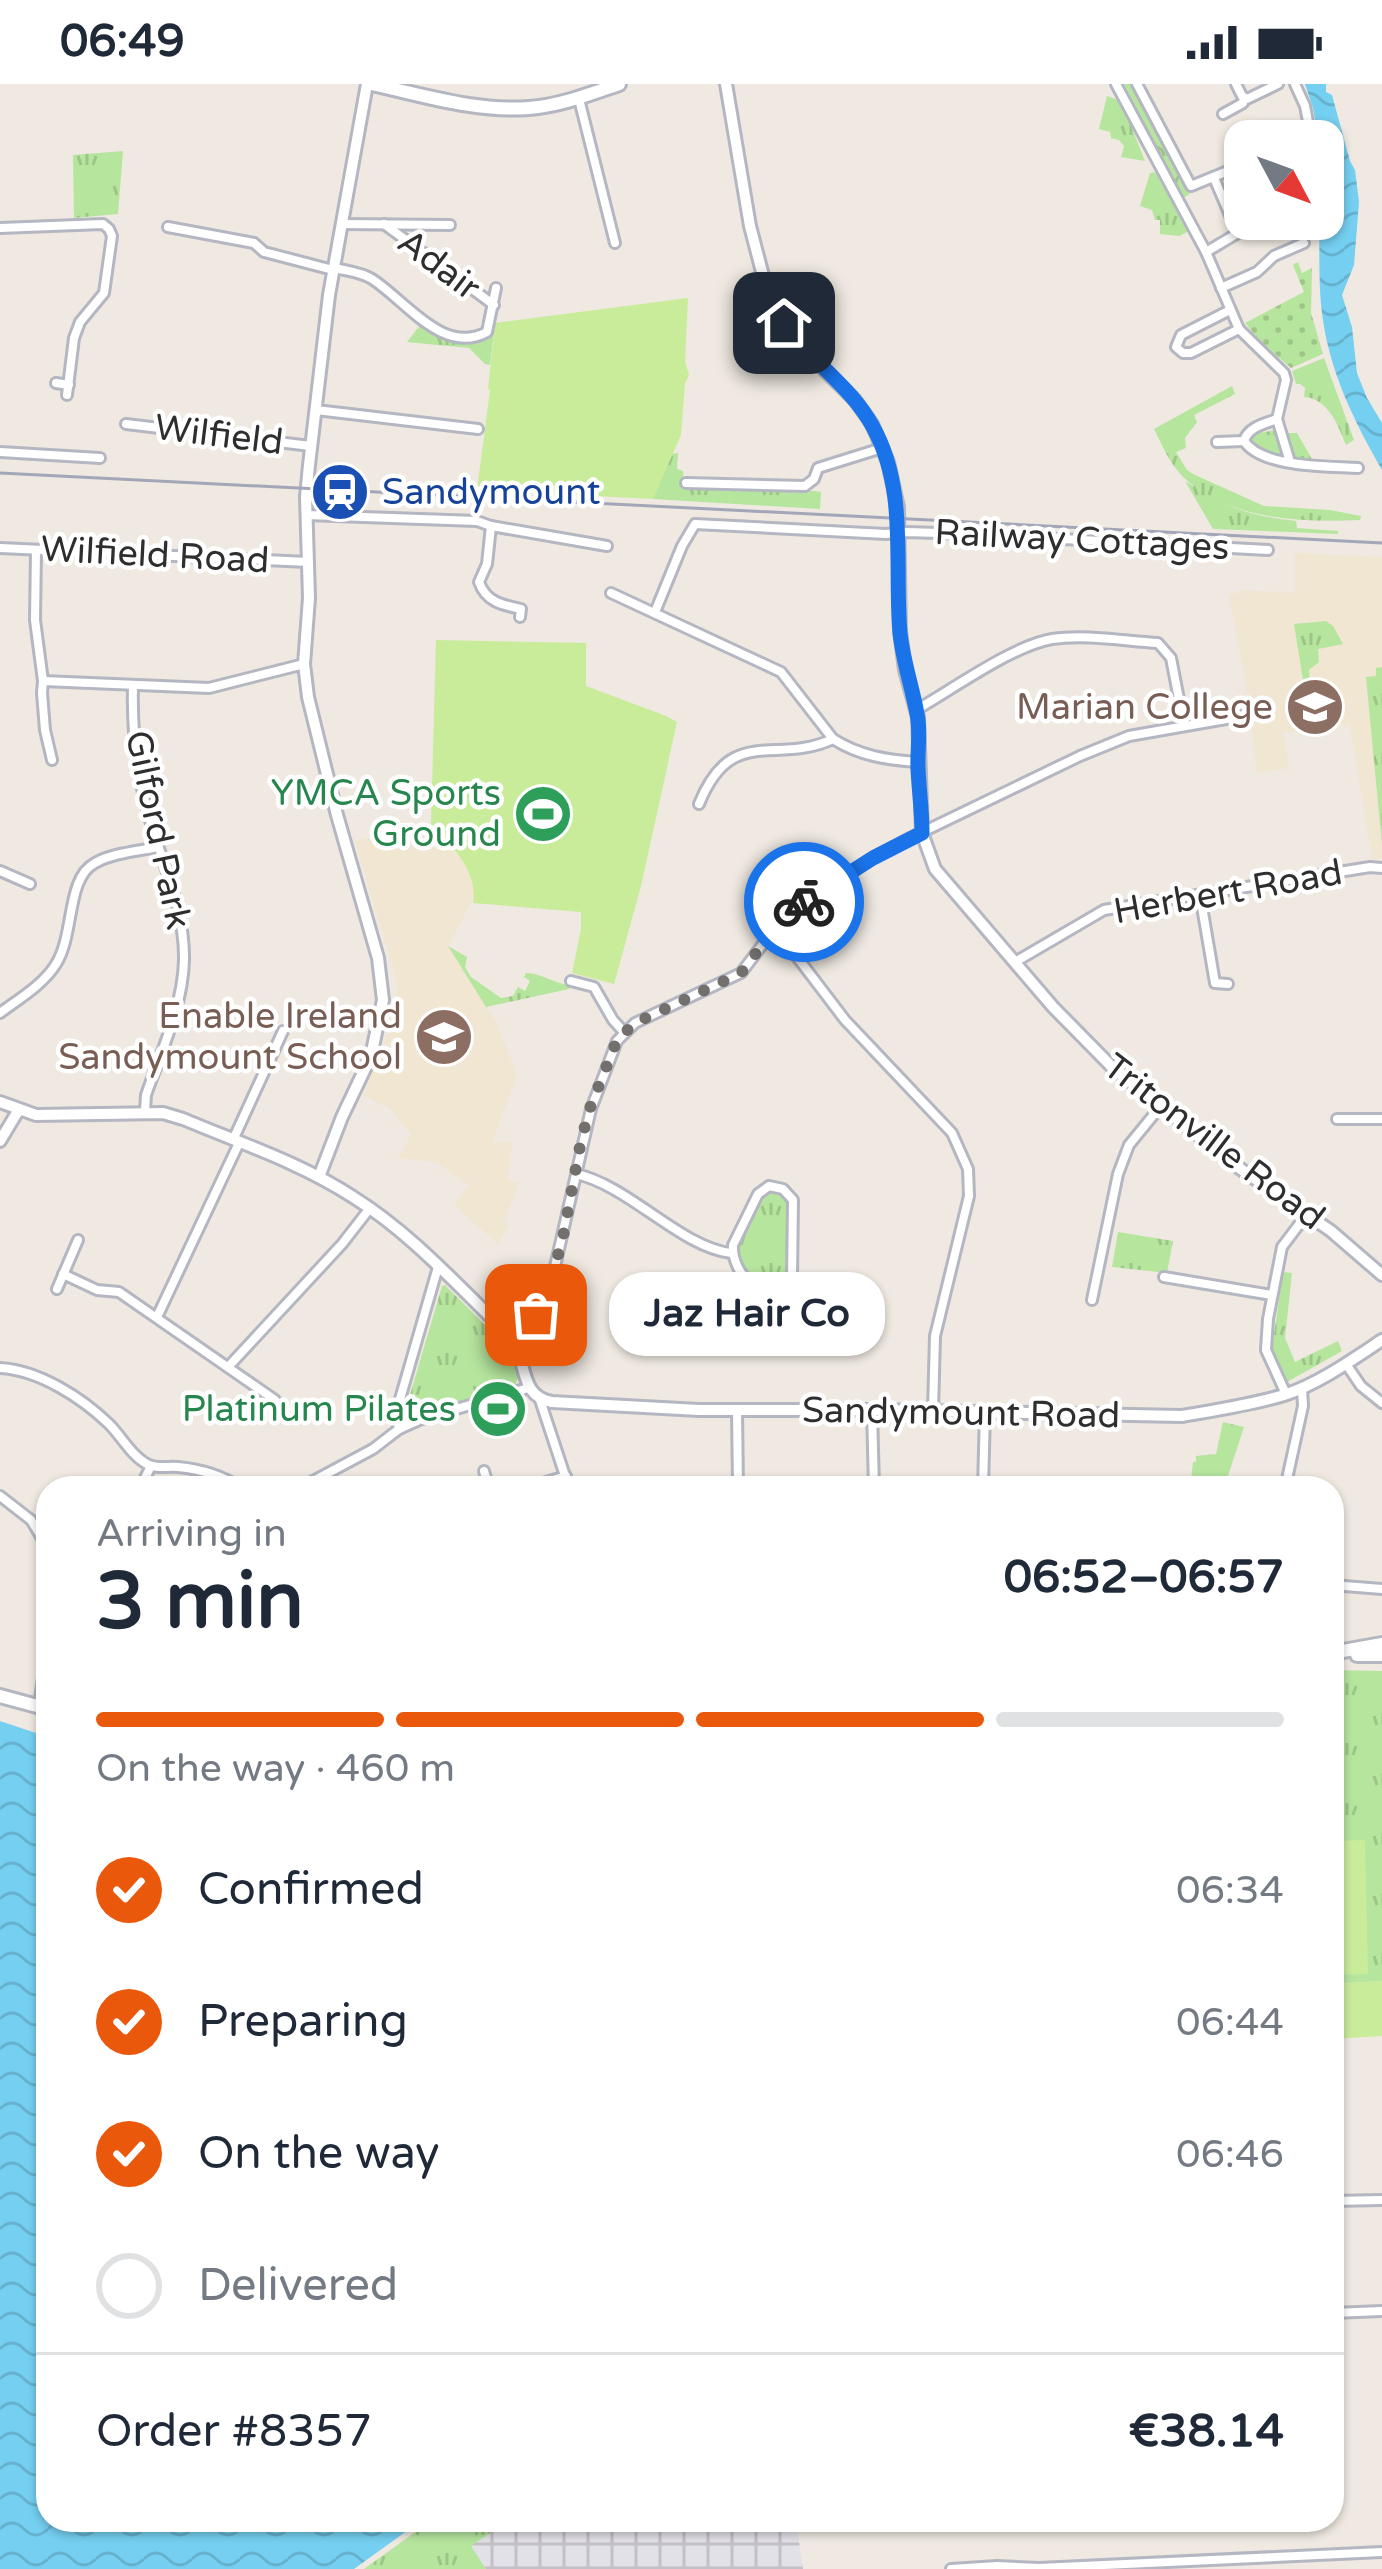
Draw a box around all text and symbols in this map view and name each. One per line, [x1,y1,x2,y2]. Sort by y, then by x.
text: 06:49 [60,15,185,69]
north arrow [1224,120,1344,240]
map controls [1224,120,1344,240]
street label: Adair [389,220,489,310]
pin [733,272,835,374]
icon: home [751,290,817,356]
street label: Wilfield [152,406,286,464]
station icon: Sandymount [309,461,371,523]
place label: Sandymount [382,471,600,514]
street label: Railway Cottages [934,511,1230,569]
street label: Wilfield Road [40,528,270,582]
school or university icon: Marian College [1284,676,1346,738]
place label: Marian College [1016,686,1273,729]
street label: Gilford Park [116,727,200,933]
place label: YMCA Sports Ground [271,772,501,856]
sports icon: YMCA Sports Ground [512,783,574,845]
courier [744,842,864,962]
street label: Herbert Road [1110,851,1346,933]
icon: bike [771,869,837,935]
place label: Enable Ireland Sandymount School [58,995,402,1079]
school or university icon: Enable Ireland Sandymount School [413,1006,475,1068]
street label: Tritonville Road [1095,1045,1333,1239]
pin [485,1264,587,1366]
callout: Jaz Hair Co [608,1273,884,1357]
icon: bag [503,1282,569,1348]
text: Jaz Hair Co [644,1290,850,1337]
sports icon: Platinum Pilates [467,1378,529,1440]
place label: Platinum Pilates [182,1388,456,1431]
street label: Sandymount Road [801,1389,1121,1437]
text: Arriving in [96,1510,287,1557]
text: 06:52–06:57 [1004,1551,1284,1605]
text: 3 min [96,1555,304,1649]
text: On the way · 460 m [96,1745,455,1792]
icon: check [96,1857,162,1923]
text: Confirmed [198,1863,424,1917]
text: 06:34 [1176,1867,1284,1914]
icon: check [96,1989,162,2055]
text: Preparing [198,1995,408,2049]
text: 06:44 [1176,1999,1284,2046]
icon: check [96,2121,162,2187]
text: On the way [198,2127,439,2181]
text: 06:46 [1176,2131,1284,2178]
text: Delivered [198,2259,398,2313]
text: Order #8357 [96,2405,372,2459]
text: €38.14 [1129,2405,1284,2459]

